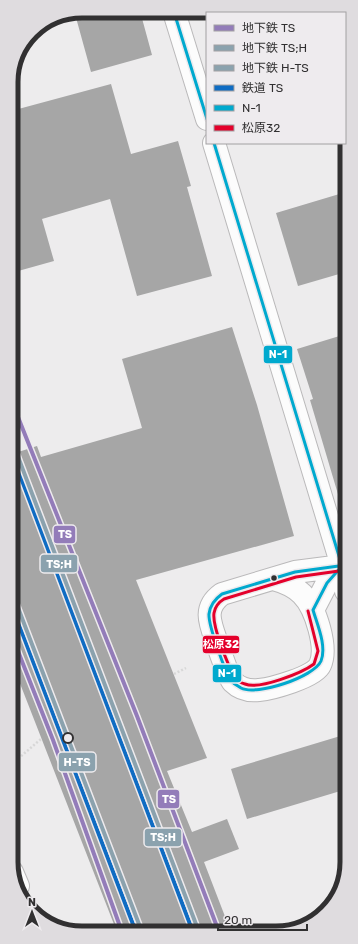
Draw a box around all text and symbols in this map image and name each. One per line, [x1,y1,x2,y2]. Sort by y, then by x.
legend [206,12,346,144]
text: 地下鉄 TS [242,21,295,35]
text: 地下鉄 TS;H [242,41,307,55]
text: 地下鉄 H-TS [242,61,309,75]
text: 鉄道 TS [242,81,283,95]
text: N-1 [242,101,261,115]
text: 松原32 [242,121,280,135]
line badge: N-1 [263,345,293,364]
text: N-1 [269,348,287,361]
line badge: TS [53,525,76,544]
text: TS [58,528,72,541]
line badge: TS;H [40,554,78,573]
text: TS;H [46,558,72,571]
unlabelled marker [269,573,279,583]
line badge: 松原32 [202,635,240,654]
text: 松原32 [203,638,239,651]
line badge: N-1 [212,664,242,683]
text: N-1 [218,667,236,680]
unlabelled marker [62,732,74,744]
line badge: H-TS [58,752,96,772]
text: H-TS [64,756,90,769]
line badge: TS [157,789,180,809]
text: TS [162,793,176,806]
line badge: TS;H [144,828,182,847]
text: TS;H [150,831,176,844]
north arrow [12,892,52,932]
text: N [28,896,36,909]
scale bar [218,906,307,932]
text: 20 m [224,913,252,927]

